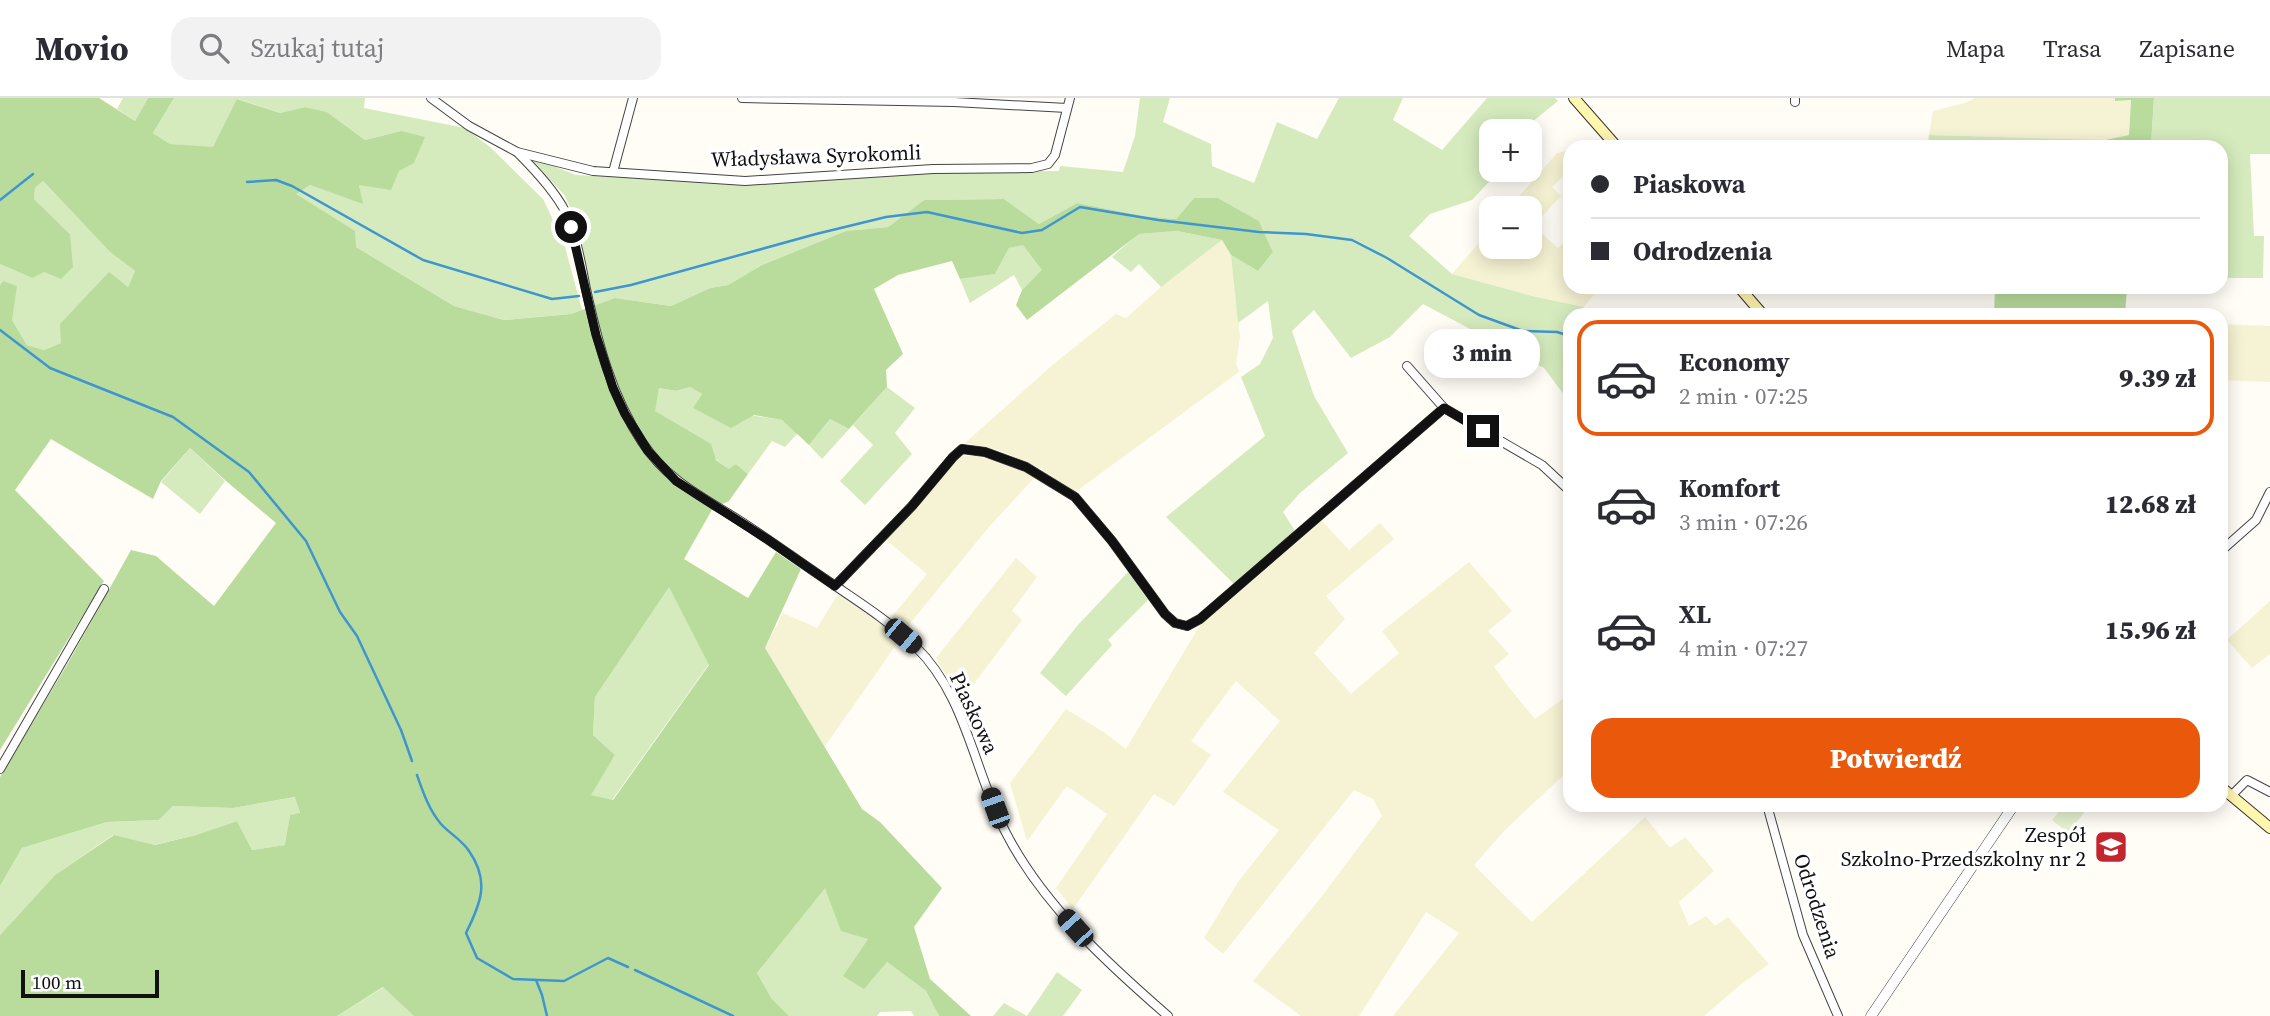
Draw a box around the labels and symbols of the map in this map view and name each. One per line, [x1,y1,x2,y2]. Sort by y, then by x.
street label: Władysława Syrokomli [710,137,922,174]
route start [555,211,587,243]
callout: 3 min [1425,330,1541,378]
route end [1467,415,1499,447]
car [881,614,926,658]
street label: Piaskowa [943,667,1006,759]
car [978,785,1013,831]
place label: Zespół Szkolno-Przedszkolny nr 2 [1841,820,2086,873]
school or university icon: Zespół Szkolno-Przedszkolny nr 2 [2092,828,2130,866]
street label: Odrodzenia [1787,850,1848,962]
car [1054,905,1097,951]
scale bar [21,967,159,999]

